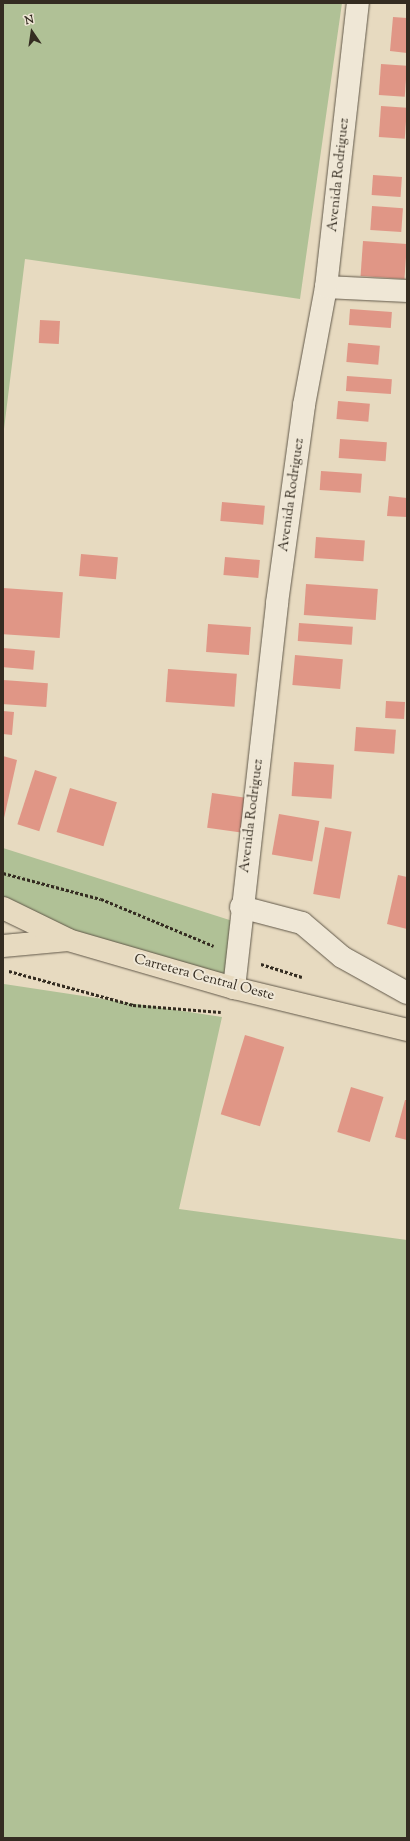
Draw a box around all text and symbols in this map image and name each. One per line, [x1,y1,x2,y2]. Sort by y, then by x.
north arrow [12,12,52,52]
text: N [23,12,35,29]
street label: Avenida Rodriguez [325,117,353,233]
street label: Avenida Rodriguez [276,437,308,553]
street label: Avenida Rodriguez [237,758,267,874]
street label: Carretera Central Oeste [132,951,276,1005]

